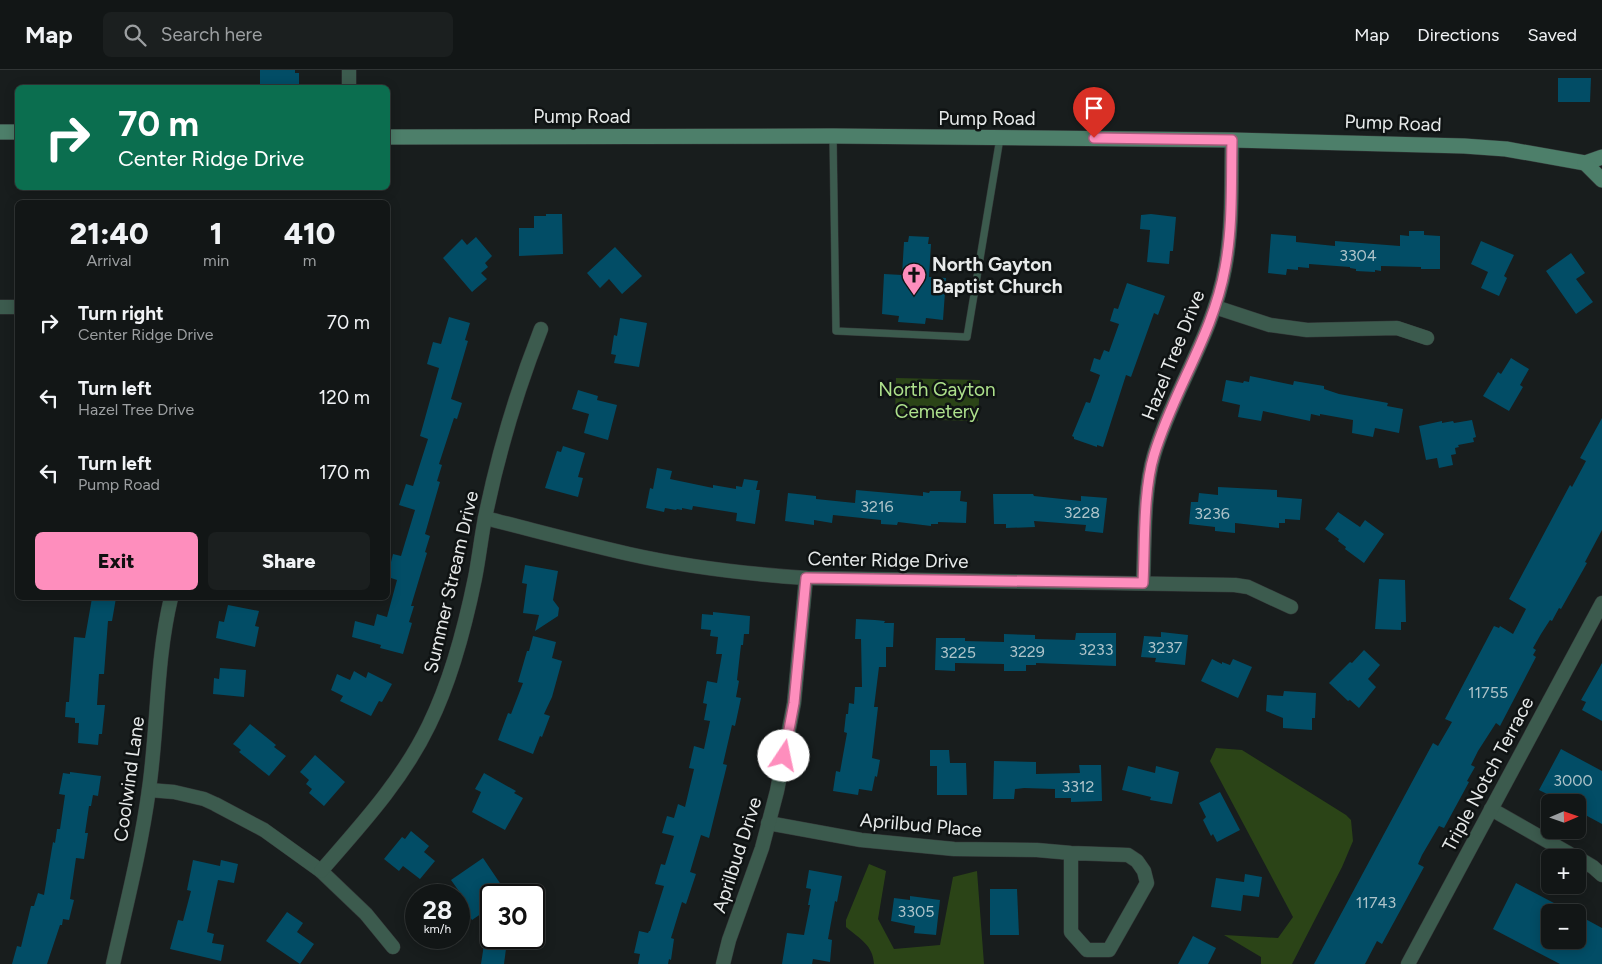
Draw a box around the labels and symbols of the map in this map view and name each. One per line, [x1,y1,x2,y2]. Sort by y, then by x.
pin [1073,87,1115,138]
street label: Pump Road [533,105,631,128]
street label: Pump Road [938,107,1036,130]
street label: Pump Road [1344,110,1442,136]
house number: 3304 [1339,246,1377,265]
place label: North Gayton Baptist Church [932,253,1063,298]
church icon: North Gayton Baptist Church [901,262,927,296]
street label: Hazel Tree Drive [1137,287,1209,423]
park label: North Gayton Cemetery [878,378,996,423]
street label: Summer Stream Drive [419,489,483,675]
house number: 3216 [860,497,894,516]
house number: 3228 [1064,503,1100,522]
house number: 3236 [1194,504,1230,523]
street label: Center Ridge Drive [807,547,969,573]
house number: 3237 [1148,638,1183,657]
house number: 3233 [1078,640,1114,659]
house number: 3229 [1009,642,1045,661]
house number: 3225 [940,643,976,662]
house number: 11755 [1468,683,1508,702]
street label: Triple Notch Terrace [1437,693,1539,855]
street label: Coolwind Lane [109,715,149,843]
position arrow [757,729,809,781]
house number: 3000 [1553,771,1593,790]
house number: 3312 [1062,777,1094,796]
street label: Aprilbud Drive [707,794,767,916]
north arrow [1541,794,1586,839]
street label: Aprilbud Place [859,808,983,842]
speed limit sign: 30 [480,884,545,949]
house number: 11743 [1356,893,1396,912]
house number: 3305 [898,902,934,921]

